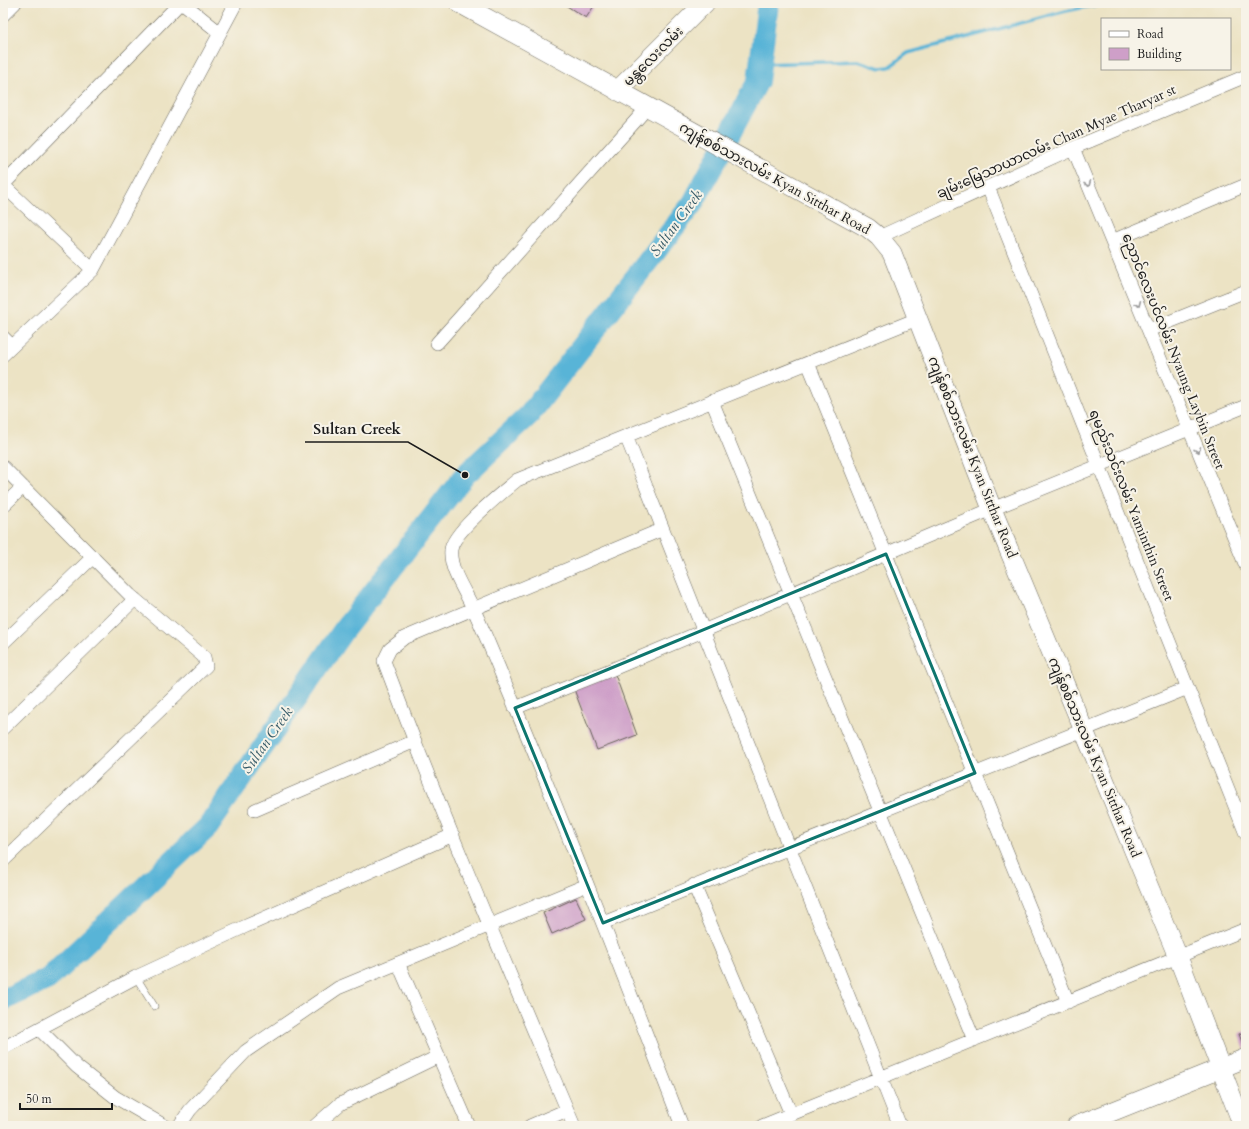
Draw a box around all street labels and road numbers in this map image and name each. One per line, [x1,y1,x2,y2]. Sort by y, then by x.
street label: မန္တလေးလမ်း [618,21,689,92]
street label: ချမ်းမြေသာယာလမ်း Chan Myae Tharyar st [933,79,1180,205]
street label: ကျန်စစ်သားလမ်း Kyan Sitthar Road [675,117,875,241]
street label: ညောင်လေးပင်လမ်း Nyaung Laybin Street [1116,230,1231,473]
street label: ကျန်စစ်သားလမ်း Kyan Sitthar Road [921,353,1023,562]
street label: ရမည်းသင်းလမ်း Yaminthin Street [1083,406,1180,605]
street label: ကျန်စစ်သားလမ်း Kyan Sitthar Road [1042,654,1147,861]

